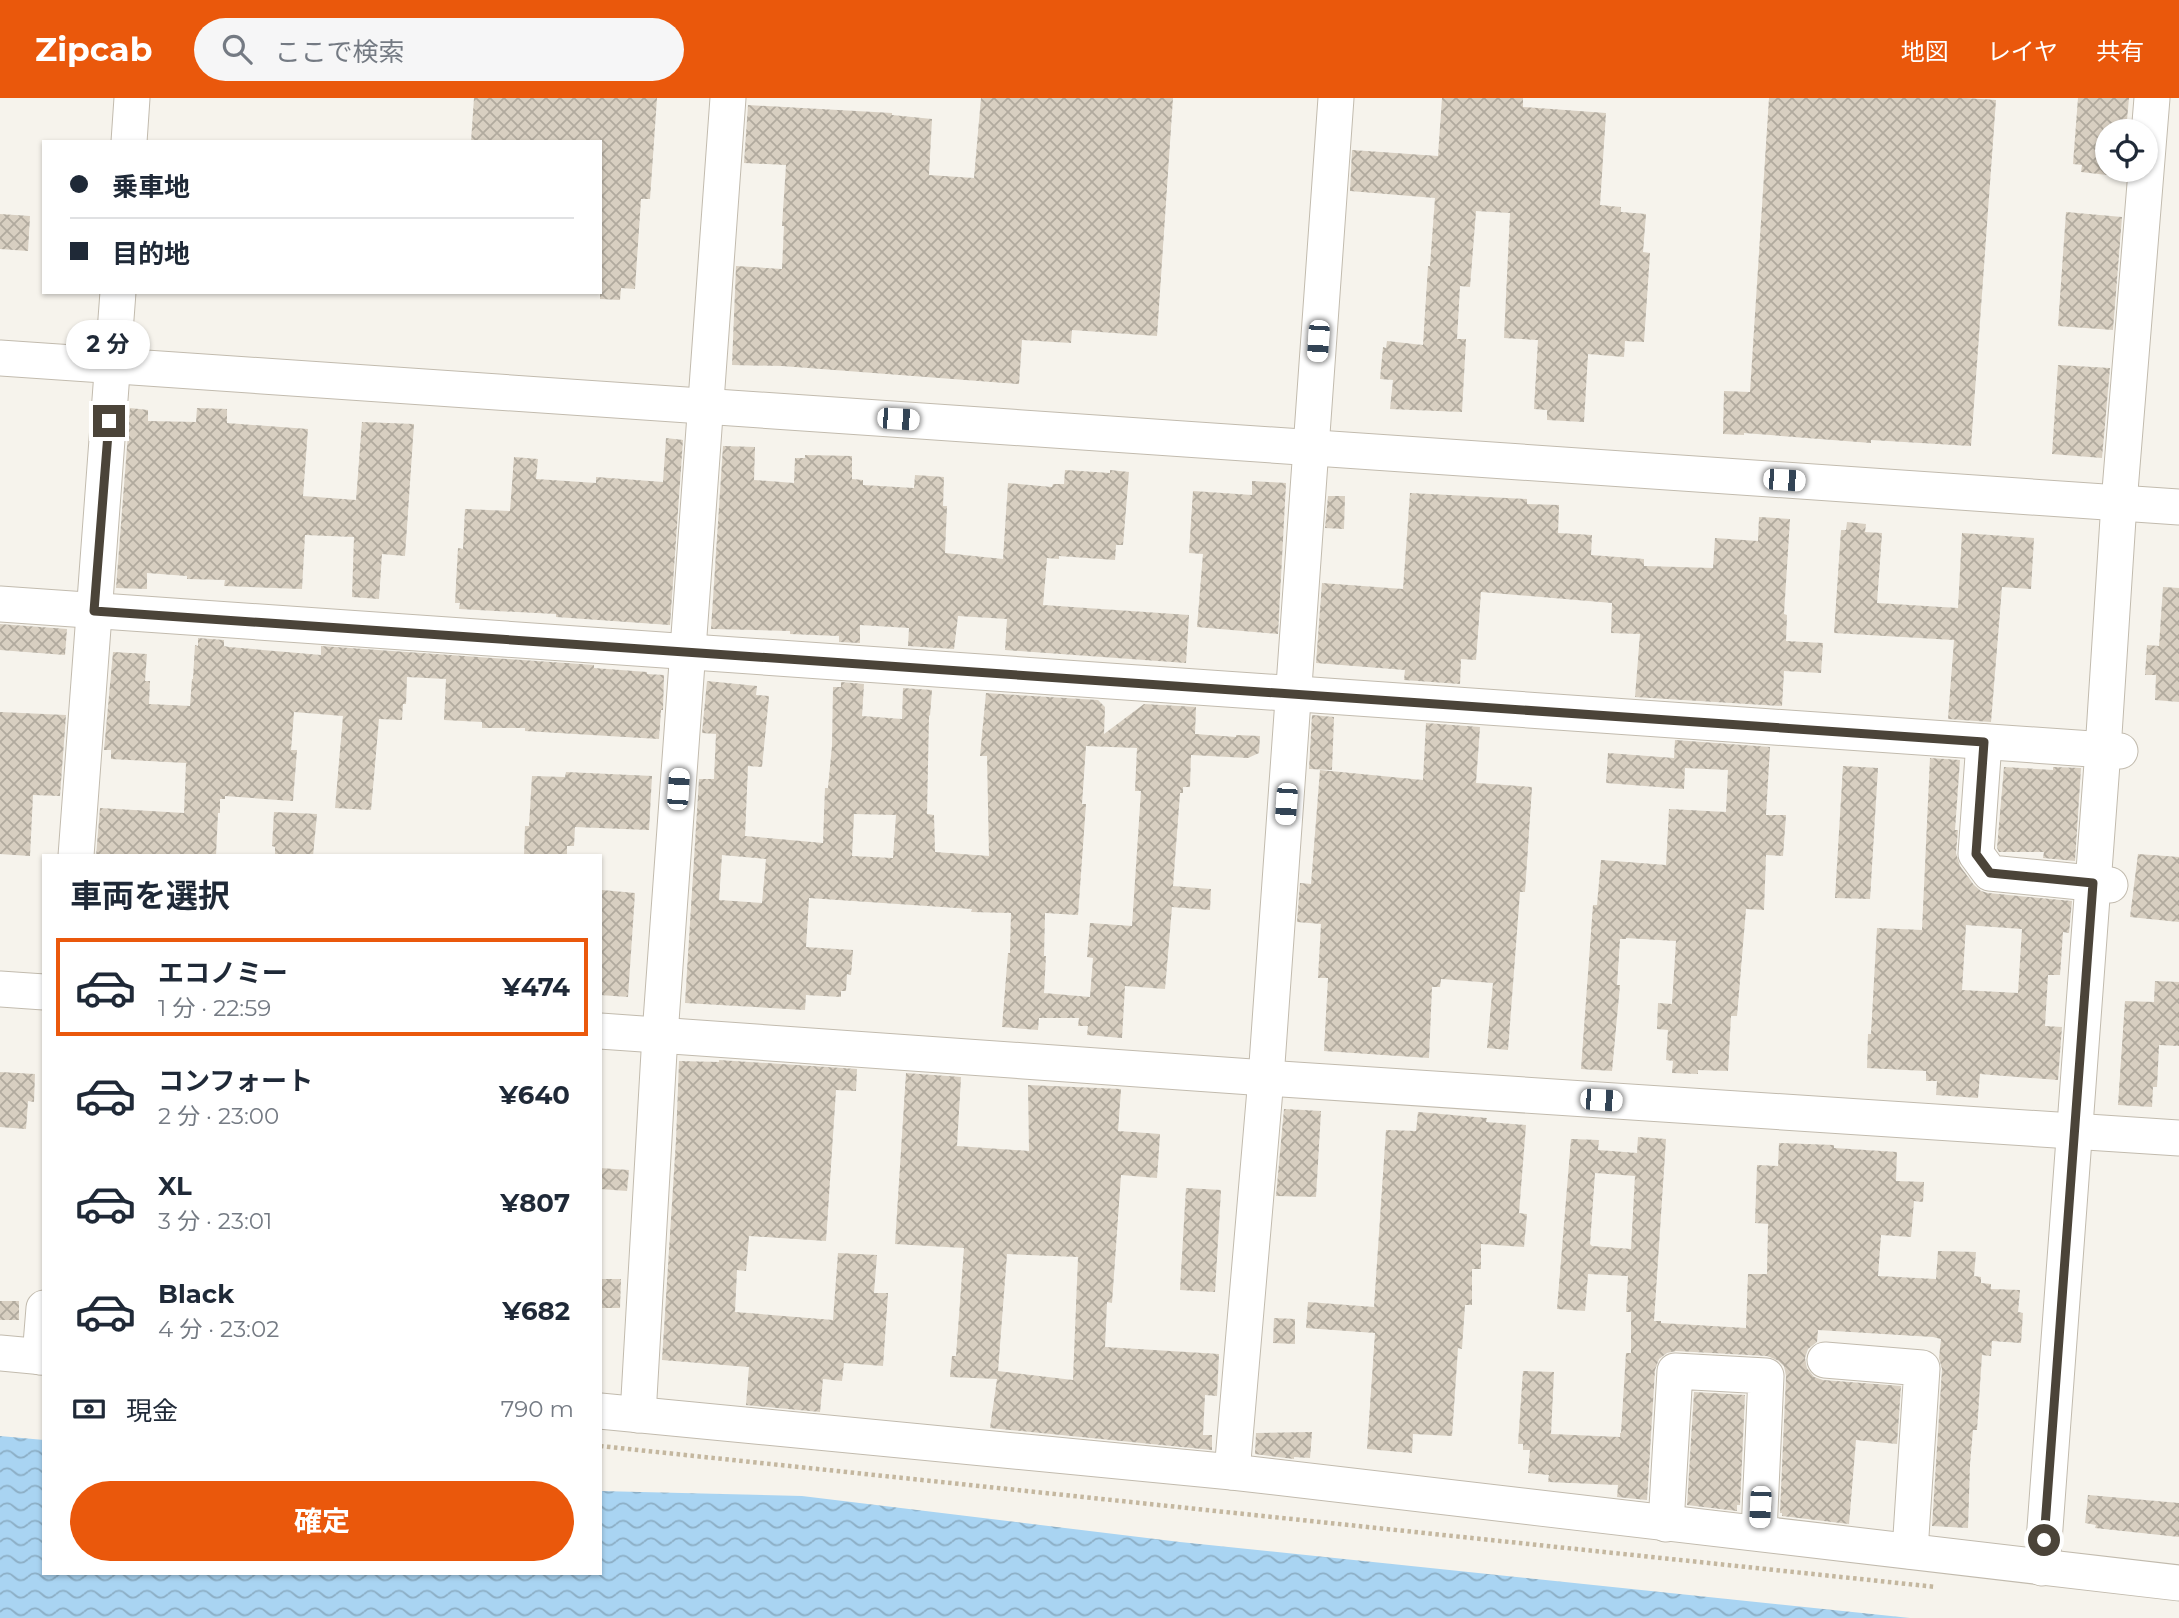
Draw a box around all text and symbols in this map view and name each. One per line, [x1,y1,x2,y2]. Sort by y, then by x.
search box [194,18,684,81]
text: Zipcab [35,29,152,69]
icon: search [218,30,256,68]
text: ここで検索 [274,36,405,68]
text: 地図 [1901,37,1949,66]
text: レイヤ [1987,37,2058,66]
text: 共有 [2096,37,2144,66]
map controls [2095,119,2158,182]
button: locate [2095,119,2158,182]
text: 乗車地 [112,171,190,203]
text: 目的地 [112,238,190,270]
car [1307,319,1330,363]
callout: 2 分 [67,320,151,368]
text: 2 分 [86,330,130,358]
route end [93,405,125,437]
car [877,407,920,431]
car [1763,468,1806,492]
car [667,767,690,811]
car [1275,782,1298,826]
text: 車両を選択 [70,876,230,915]
icon: car [74,956,137,1019]
text: エコノミー [158,957,288,989]
text: ¥474 [502,971,570,1003]
text: 1 分 · 22:59 [158,994,271,1022]
icon: car [74,1064,137,1127]
text: コンフォート [158,1065,313,1097]
text: ¥640 [499,1079,570,1111]
car [1580,1088,1623,1112]
text: 2 分 · 23:00 [158,1102,279,1130]
text: XL [158,1170,192,1202]
icon: car [74,1172,137,1235]
text: ¥807 [500,1187,570,1219]
text: 3 分 · 23:01 [158,1207,272,1235]
text: Black [158,1278,234,1310]
icon: car [74,1280,137,1343]
text: ¥682 [502,1295,570,1327]
text: 4 分 · 23:02 [158,1315,279,1343]
icon: cash [70,1390,108,1428]
text: 現金 [126,1395,178,1427]
text: 790 m [501,1395,574,1423]
button: 確定 [70,1481,574,1561]
car [1749,1485,1772,1529]
route start [2028,1524,2060,1556]

